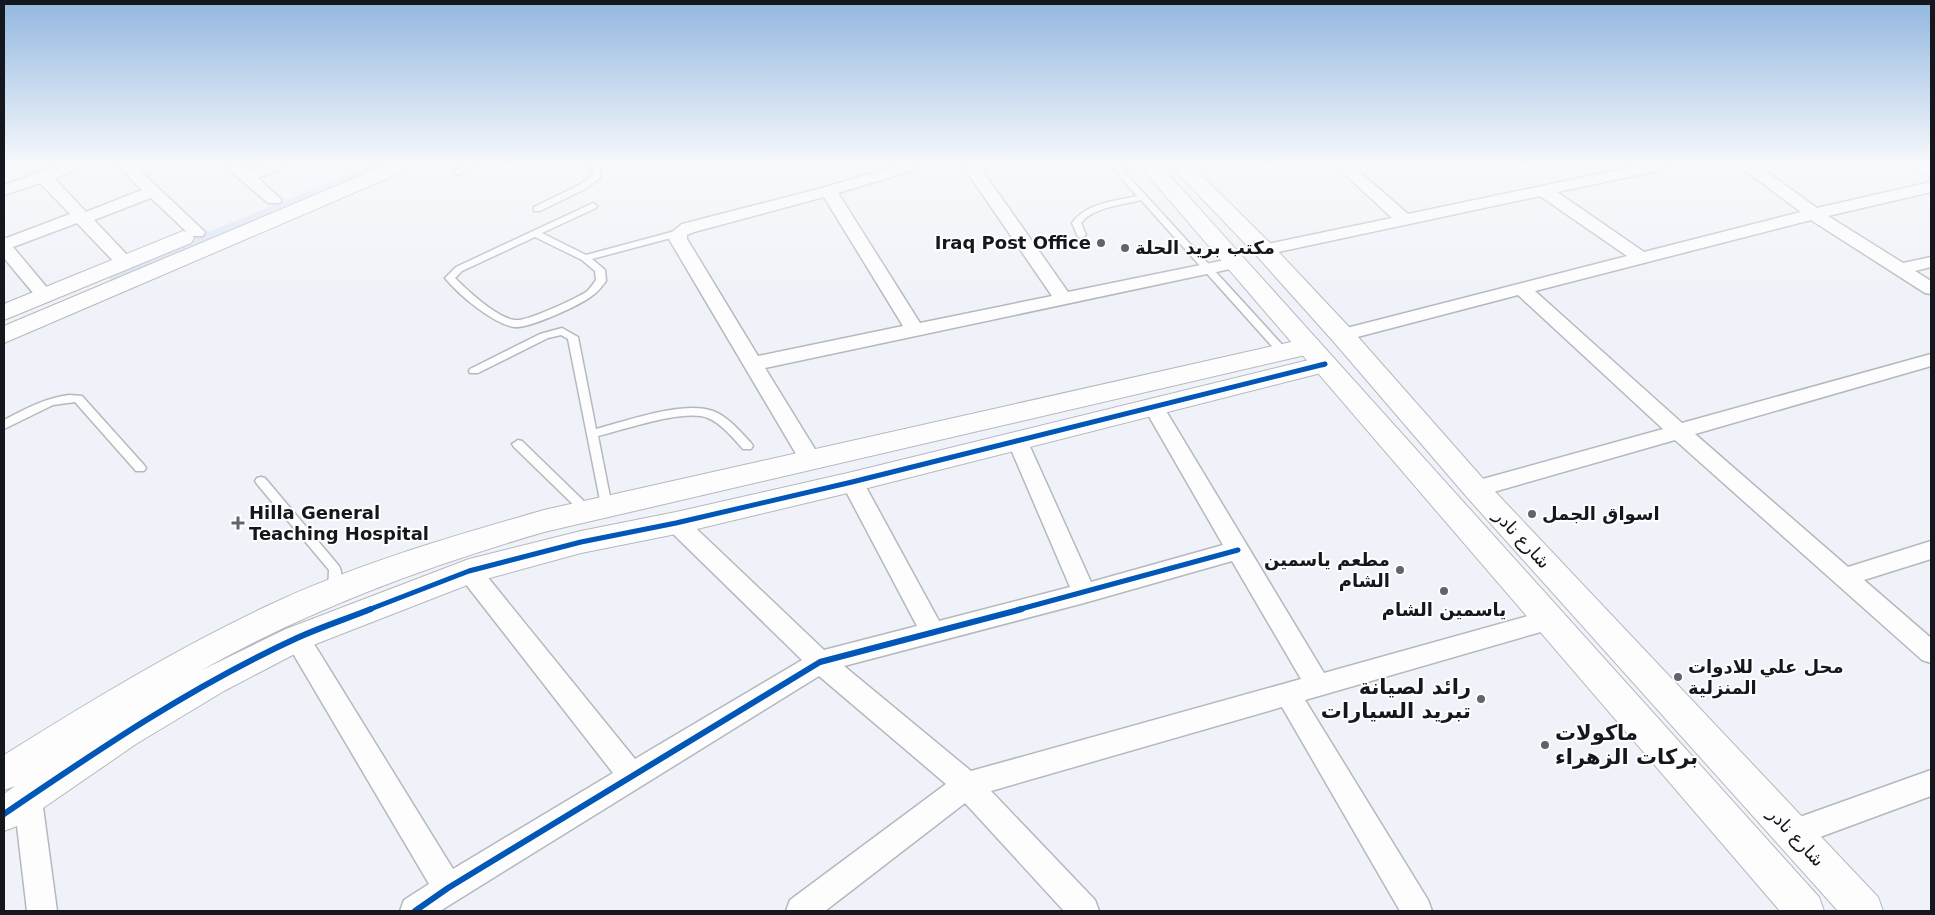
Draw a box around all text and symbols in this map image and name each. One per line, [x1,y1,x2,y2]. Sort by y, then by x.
place label: Iraq Post Office [935,232,1091,253]
marker: Iraq Post Office [1095,237,1107,249]
place label: مكتب بريد الحلة [1135,237,1275,259]
marker: مكتب بريد الحلة [1119,242,1131,254]
place label: Hilla General Teaching Hospital [249,502,429,544]
place label: اسواق الجمل [1542,503,1660,525]
street label: شارع نادر [1488,504,1555,573]
marker: اسواق الجمل [1526,508,1538,520]
marker: Hilla General Teaching Hospital [231,516,245,530]
place label: مطعم ياسمين الشام [1264,549,1390,591]
marker: مطعم ياسمين الشام [1394,564,1406,576]
marker: ياسمين الشام [1438,585,1450,597]
place label: ياسمين الشام [1382,599,1506,621]
place label: محل علي للادوات المنزلية [1688,656,1844,699]
marker: محل علي للادوات المنزلية [1672,671,1684,683]
place label: رائد لصيانة تبريد السيارات [1321,675,1471,723]
marker: رائد لصيانة تبريد السيارات [1475,693,1487,705]
place label: ماكولات بركات الزهراء [1555,721,1698,769]
marker: ماكولات بركات الزهراء [1539,739,1551,751]
street label: شارع نادر [1762,802,1829,871]

